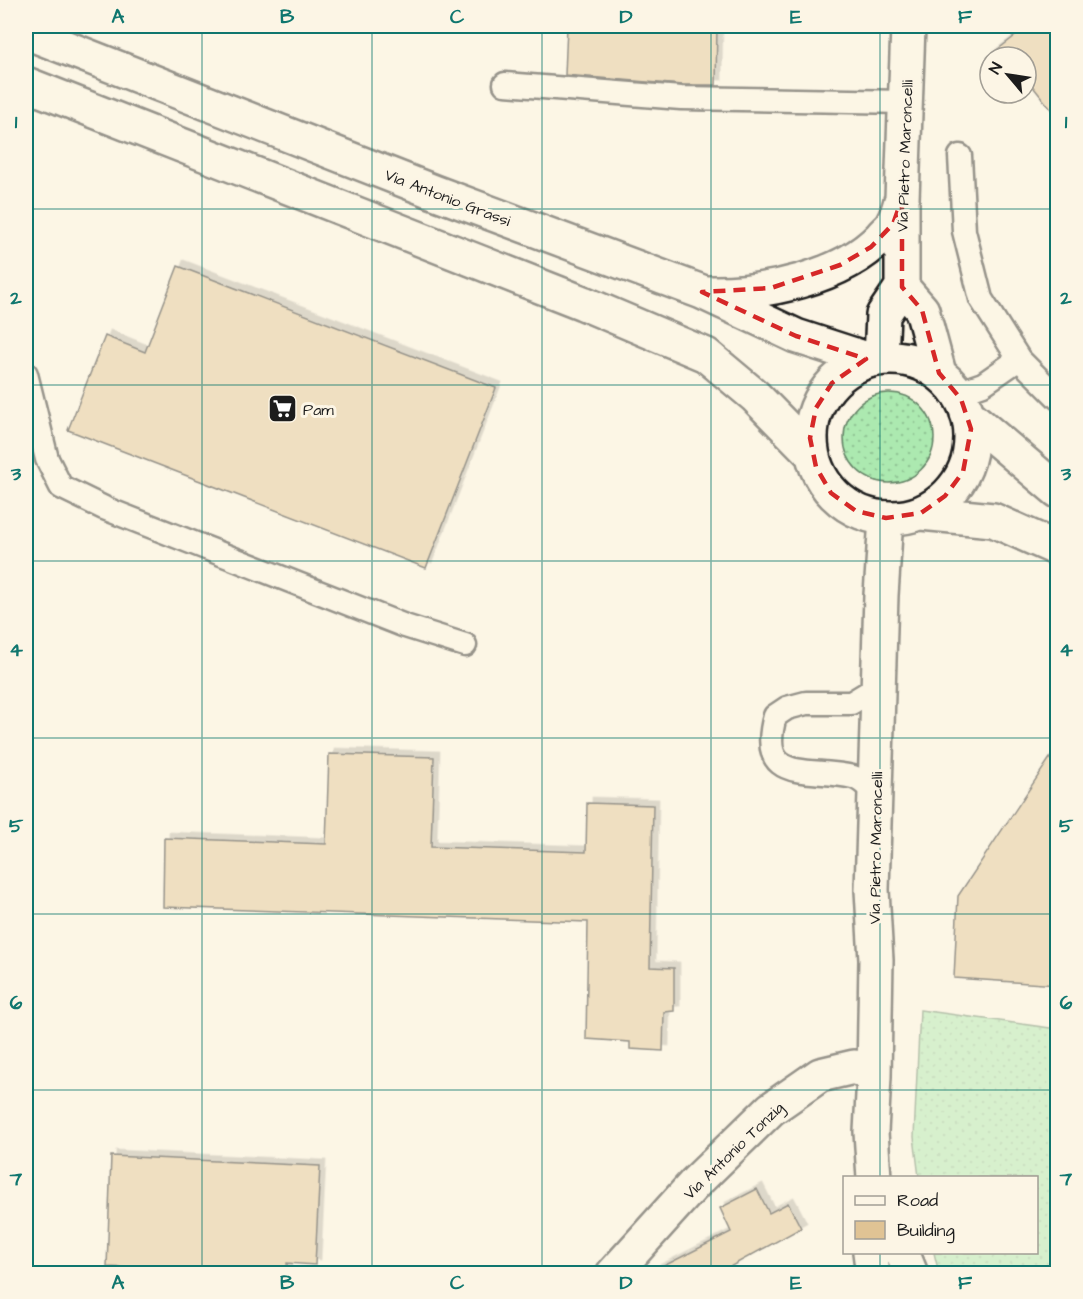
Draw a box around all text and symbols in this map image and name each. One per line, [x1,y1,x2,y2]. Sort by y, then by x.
text: A [112,3,125,31]
text: B [280,3,295,31]
text: C [450,3,465,31]
text: D [620,3,633,31]
text: E [790,3,802,31]
text: F [958,3,973,31]
north arrow [978,45,1038,105]
text: N [984,58,1008,78]
street label: Via Pietro Maroncelli [891,79,919,233]
text: 1 [15,108,18,136]
text: 1 [1065,108,1068,136]
street label: Via Antonio Grassi [382,164,514,232]
text: 2 [9,284,22,312]
text: 2 [1059,284,1072,312]
supermarket icon: Pam [266,393,298,425]
place label: Pam [303,399,334,421]
text: 3 [10,460,22,488]
text: 3 [1060,460,1072,488]
text: 4 [9,636,23,664]
text: 4 [1059,636,1073,664]
street label: Via Pietro Maroncelli [864,771,888,924]
text: 5 [9,812,24,840]
text: 5 [1059,812,1074,840]
text: 6 [10,989,23,1017]
text: 6 [1060,989,1073,1017]
street label: Via Antonio Tonzig [679,1097,790,1205]
text: 7 [9,1165,23,1193]
text: 7 [1059,1165,1073,1193]
legend [843,1176,1038,1254]
text: Road [897,1188,938,1213]
text: Building [897,1218,955,1244]
text: A [112,1269,125,1297]
text: B [280,1269,295,1297]
text: C [450,1269,465,1297]
text: D [620,1269,633,1297]
text: E [790,1269,802,1297]
text: F [958,1269,973,1297]

